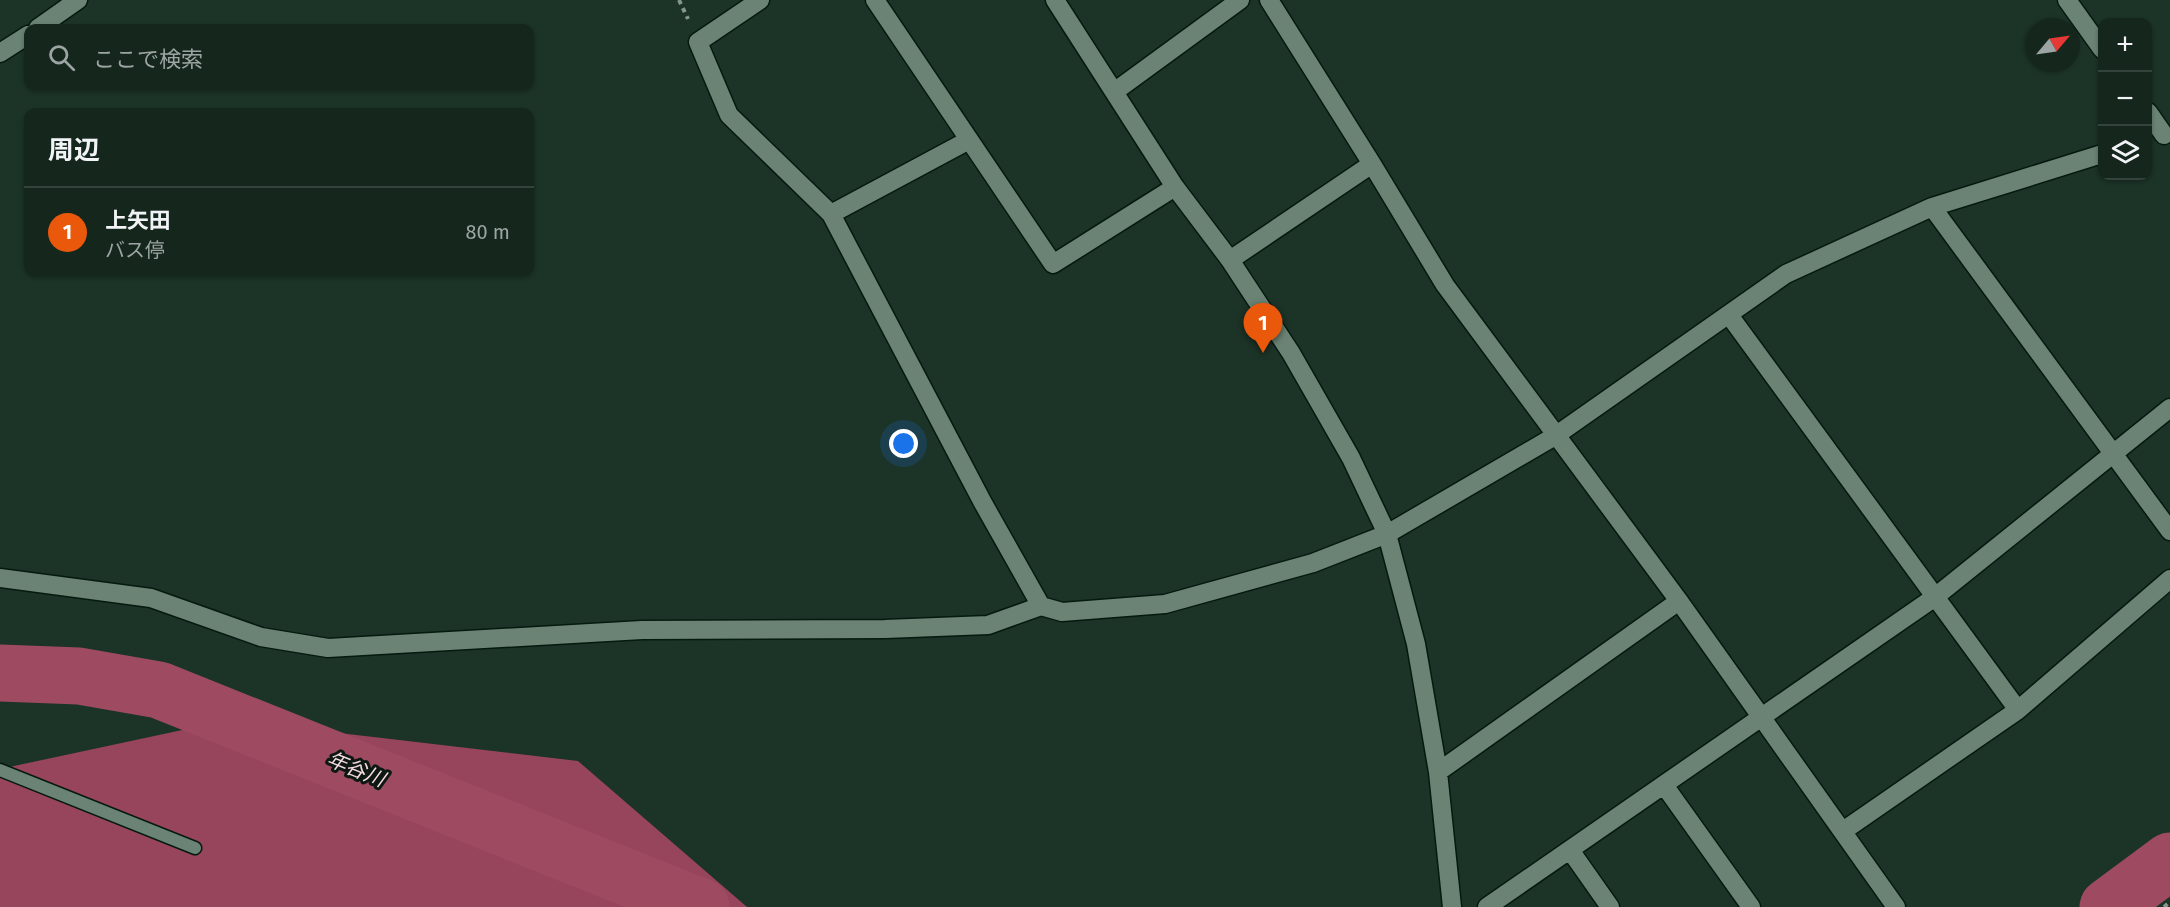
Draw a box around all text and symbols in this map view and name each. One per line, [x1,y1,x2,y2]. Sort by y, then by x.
north arrow [2026,18,2080,72]
map controls [2098,18,2152,180]
button: + [2098,18,2152,72]
search box [24,24,534,90]
icon: search [45,41,78,74]
text: ここで検索 [93,46,203,73]
button: − [2098,72,2152,126]
button: layers [2098,126,2152,180]
text: 周辺 [48,135,100,166]
text: 上矢田 [105,207,171,234]
text: 1 [63,220,72,244]
text: 80 m [465,220,510,244]
text: バス停 [105,238,165,262]
pin: 1 [1244,304,1282,353]
your location [889,429,918,458]
water label: 年谷川 [324,747,390,792]

